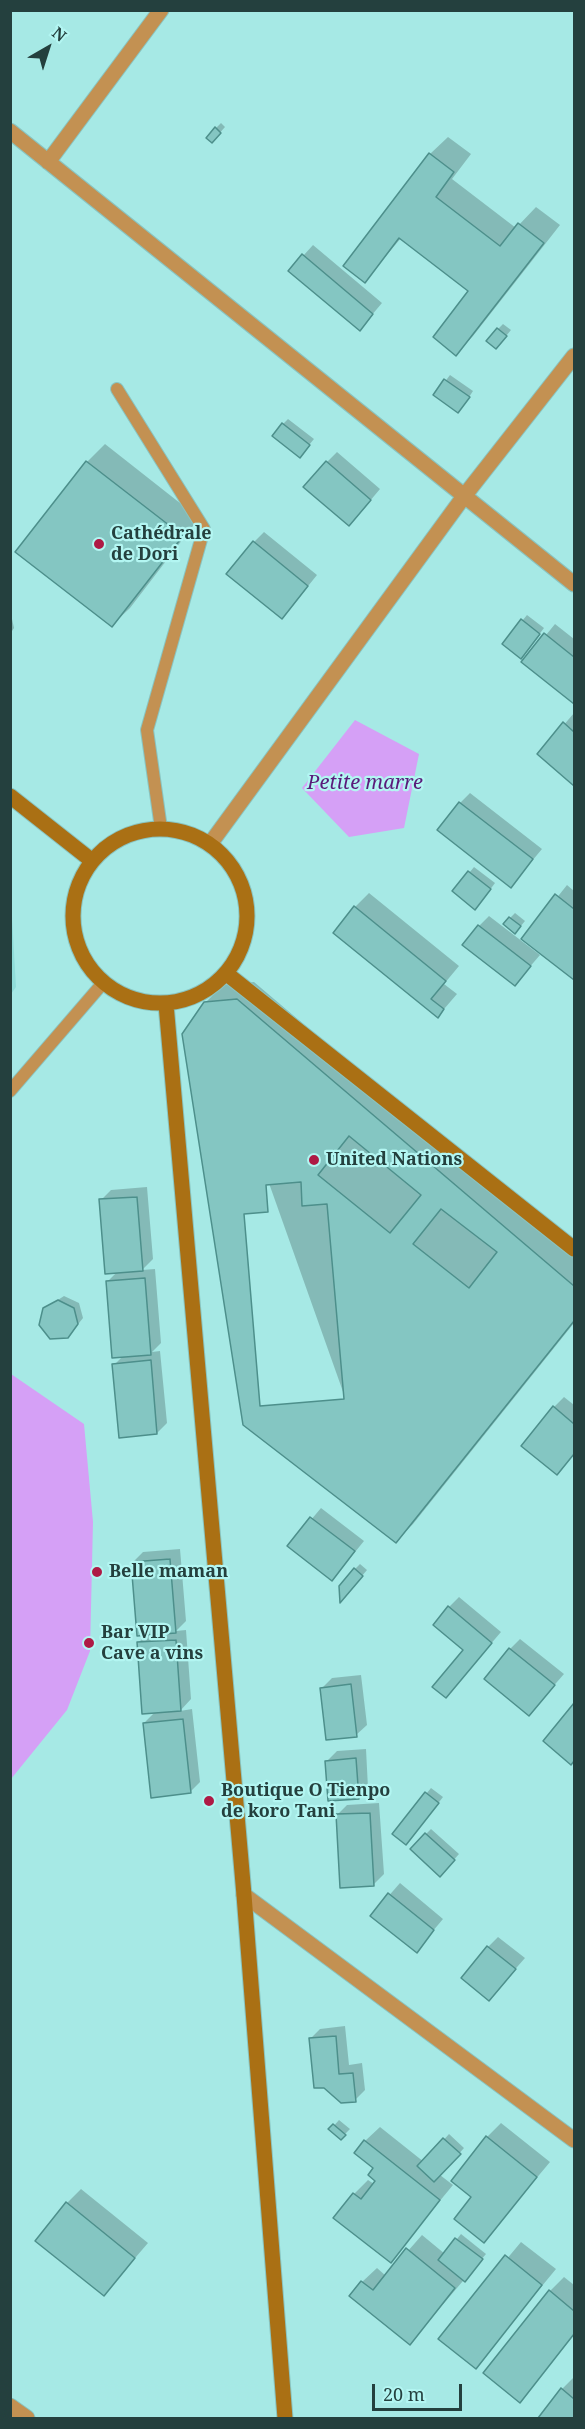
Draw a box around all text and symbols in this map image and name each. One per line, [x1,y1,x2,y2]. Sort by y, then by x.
north arrow [18,18,78,78]
text: N [47,21,71,47]
place label: Cathédrale de Dori [111,523,212,566]
marker: Cathédrale de Dori [92,537,106,551]
water label: Petite marre [307,771,423,795]
place label: United Nations [326,1149,462,1171]
marker: United Nations [307,1153,321,1167]
place label: Belle maman [109,1561,228,1583]
marker: Belle maman [90,1565,104,1579]
place label: Bar VIP Cave a vins [101,1622,203,1664]
marker: Bar VIP Cave a vins [82,1636,96,1650]
place label: Boutique O Tienpo de koro Tani [221,1780,390,1822]
marker: Boutique O Tienpo de koro Tani [202,1794,216,1808]
scale bar [375,2372,465,2410]
text: 20 m [383,2382,425,2406]

